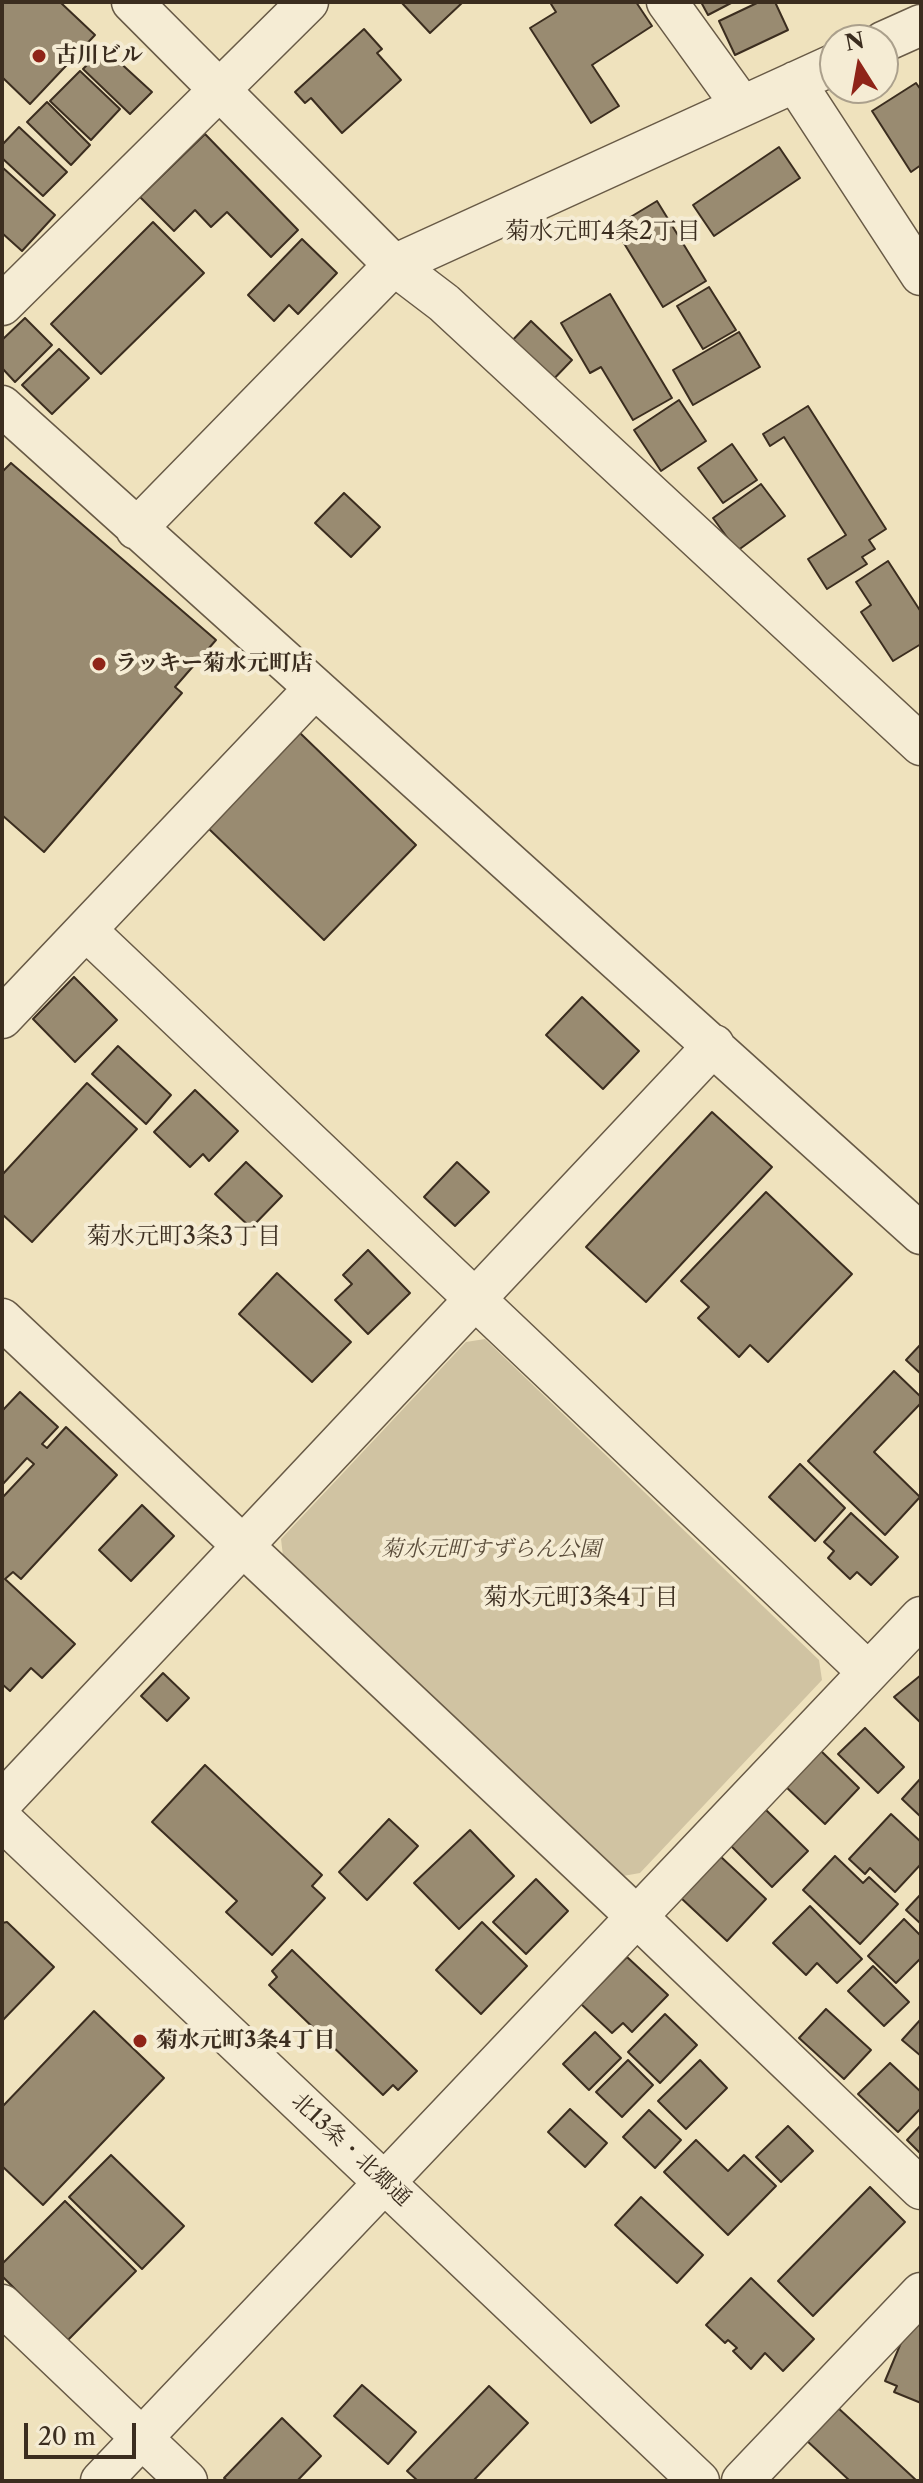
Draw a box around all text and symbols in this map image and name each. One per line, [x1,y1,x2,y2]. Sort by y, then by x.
north arrow [819,24,899,104]
text: N [843,27,867,57]
place label: 古川ビル [55,43,143,69]
marker: 古川ビル [30,47,48,65]
district label: 菊水元町4条2丁目 [505,218,701,246]
place label: ラッキー菊水元町店 [115,651,313,677]
marker: ラッキー菊水元町店 [90,655,108,673]
district label: 菊水元町3条3丁目 [87,1223,281,1251]
park label: 菊水元町すずらん公園 [381,1537,601,1563]
district label: 菊水元町3条4丁目 [483,1584,679,1612]
place label: 菊水元町3条4丁目 [156,2028,335,2054]
marker: 菊水元町3条4丁目 [131,2032,149,2050]
street label: 北13条・北郷通 [286,2088,416,2212]
scale bar [28,2407,140,2457]
text: 20 m [38,2422,96,2451]

